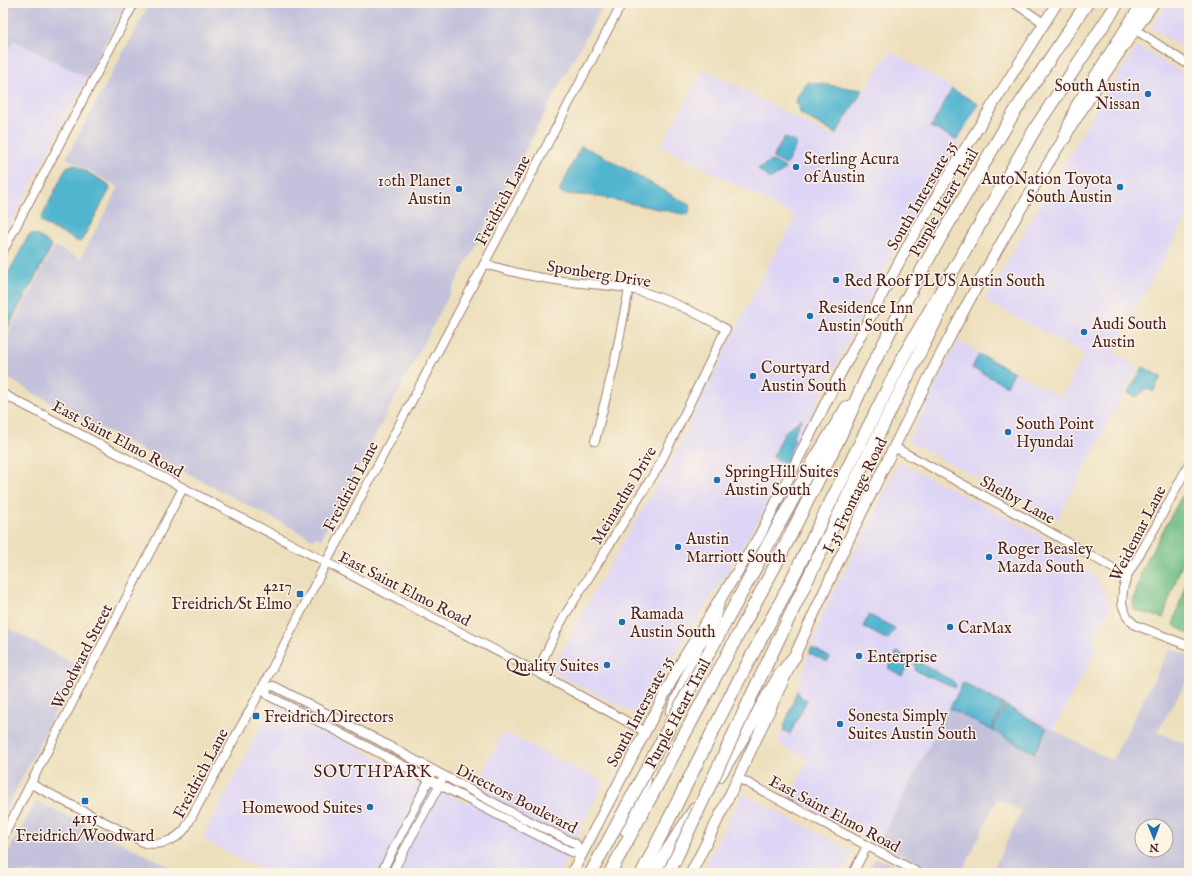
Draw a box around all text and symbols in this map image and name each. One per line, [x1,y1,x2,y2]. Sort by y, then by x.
place label: South Austin Nissan [1054,77,1140,115]
marker: South Austin Nissan [1143,89,1153,99]
street label: South Interstate 35 [883,138,962,254]
street label: Purple Heart Trail [906,145,984,261]
place label: Sterling Acura of Austin [804,150,899,188]
street label: Freidrich Lane [472,153,536,249]
marker: Sterling Acura of Austin [791,162,801,172]
place label: AutoNation Toyota South Austin [980,170,1112,208]
place label: 10th Planet Austin [378,172,452,210]
marker: AutoNation Toyota South Austin [1115,182,1125,192]
marker: 10th Planet Austin [454,184,464,194]
street label: Sponberg Drive [545,257,652,293]
place label: Red Roof PLUS Austin South [844,272,1045,292]
marker: Red Roof PLUS Austin South [831,275,841,285]
place label: Residence Inn Austin South [817,299,914,337]
marker: Residence Inn Austin South [805,311,815,321]
place label: Audi South Austin [1091,315,1167,353]
marker: Audi South Austin [1079,327,1089,337]
place label: Courtyard Austin South [760,359,847,397]
marker: Courtyard Austin South [748,371,758,381]
street label: East Saint Elmo Road [48,397,186,483]
place label: South Point Hyundai [1016,415,1095,453]
marker: South Point Hyundai [1003,427,1013,437]
street label: I 35 Frontage Road [819,434,893,557]
street label: Freidrich Lane [320,439,384,535]
street label: Meinardus Drive [588,443,662,549]
place label: SpringHill Suites Austin South [724,463,839,501]
street label: Shelby Lane [976,472,1058,529]
marker: SpringHill Suites Austin South [712,475,722,485]
street label: Weidemar Lane [1106,483,1171,585]
place label: Austin Marriott South [685,530,787,568]
place label: Roger Beasley Mazda South [997,540,1093,578]
marker: Austin Marriott South [673,542,683,552]
street label: East Saint Elmo Road [335,548,474,632]
marker: Roger Beasley Mazda South [984,552,994,562]
place label: 4217 Freidrich/St Elmo [172,577,292,615]
marker: 4217 Freidrich/St Elmo [295,589,305,599]
street label: Woodward Street [48,601,118,713]
place label: Ramada Austin South [629,605,716,643]
marker: Ramada Austin South [617,617,627,627]
place label: CarMax [958,619,1012,639]
marker: CarMax [945,622,955,632]
place label: Enterprise [867,648,937,668]
marker: Enterprise [854,651,864,661]
street label: South Interstate 35 [603,653,679,771]
street label: Purple Heart Trail [641,655,716,772]
place label: Quality Suites [506,657,599,677]
marker: Quality Suites [602,660,612,670]
place label: Sonesta Simply Suites Austin South [848,707,977,745]
place label: Freidrich/Directors [264,708,394,728]
marker: Freidrich/Directors [251,711,261,721]
marker: Sonesta Simply Suites Austin South [835,719,845,729]
street label: Freidrich Lane [170,726,234,822]
street label: Directors Boulevard [452,761,581,839]
district label: SOUTHPARK [313,762,433,783]
street label: East Saint Elmo Road [765,772,903,858]
marker: 4115 Freidrich/Woodward [80,796,90,806]
place label: Homewood Suites [241,799,362,819]
marker: Homewood Suites [365,802,375,812]
place label: 4115 Freidrich/Woodward [16,809,155,847]
north arrow [1134,818,1174,858]
text: N [1149,840,1160,854]

